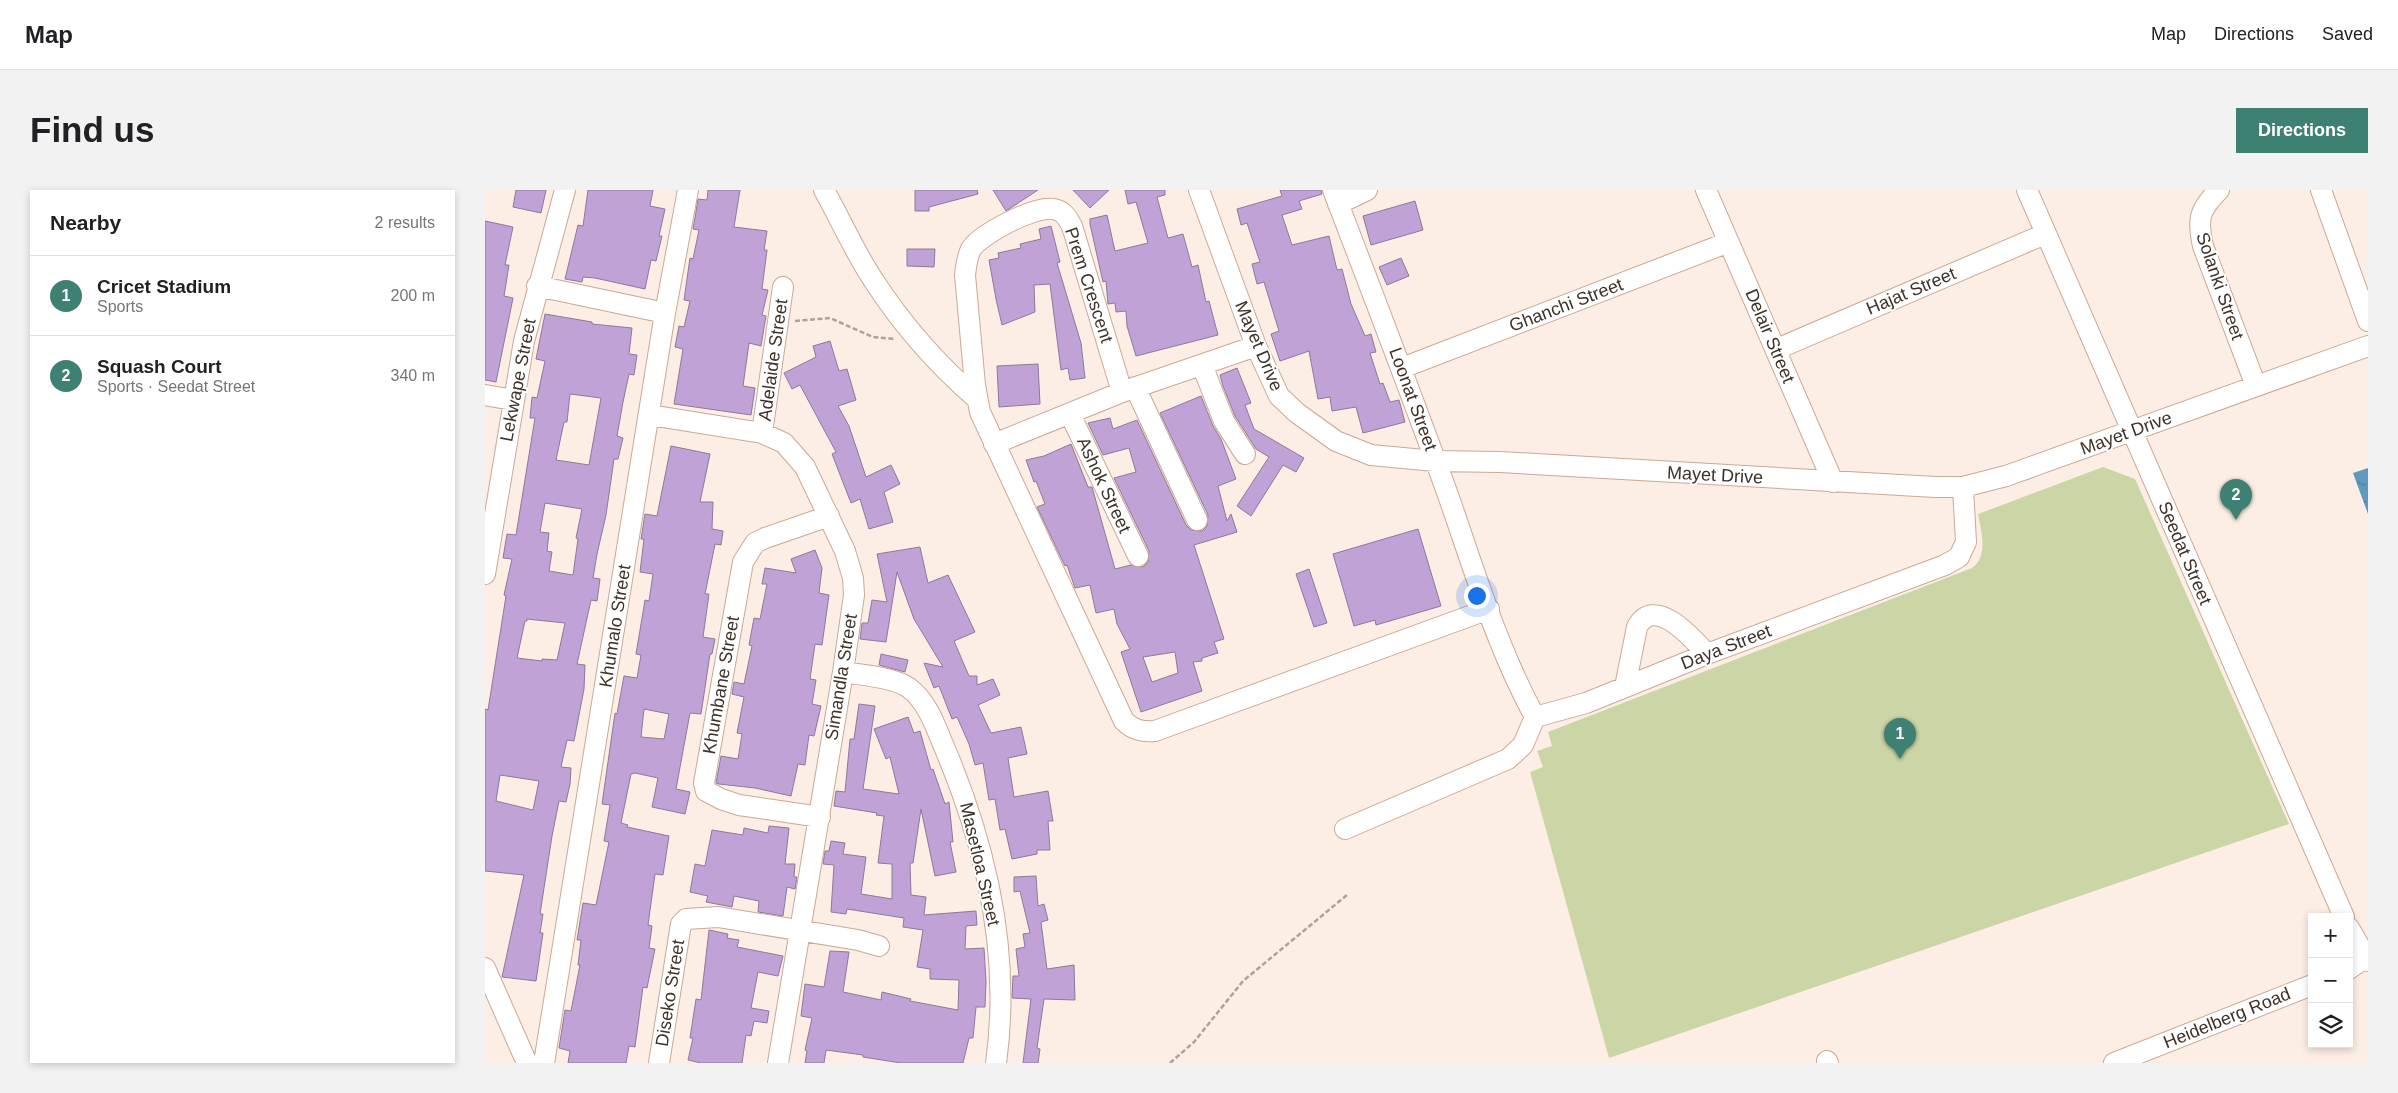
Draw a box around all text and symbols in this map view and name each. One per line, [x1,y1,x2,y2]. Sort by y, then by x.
text: Map [25,21,73,48]
text: Map [2151,24,2186,44]
text: Directions [2214,24,2294,44]
text: Saved [2322,24,2373,44]
button: Directions [2236,108,2368,153]
text: Find us [30,110,154,149]
text: Nearby [50,211,121,234]
text: 2 results [375,214,435,231]
street label: Prem Crescent [1061,225,1117,345]
street label: Solanki Street [2192,230,2248,342]
street label: Hajat Street [1863,263,1959,319]
street label: Ghanchi Street [1506,274,1626,336]
text: Cricet Stadium [97,276,231,297]
street label: Delair Street [1741,286,1799,386]
text: 1 [62,287,70,304]
text: 200 m [391,287,435,304]
text: Sports [97,298,143,315]
street label: Adelaide Street [755,298,791,422]
street label: Mayet Drive [1231,298,1287,394]
street label: Lekwape Street [496,317,540,443]
street label: Loonat Street [1385,345,1441,453]
text: Squash Court [97,356,222,377]
text: 2 [62,367,70,384]
text: 340 m [391,367,435,384]
text: Sports · Seedat Street [97,378,255,395]
street label: Mayet Drive [2077,407,2175,459]
street label: Ashok Street [1073,434,1135,536]
street label: Mayet Drive [1667,463,1763,487]
pin: 2 [2220,479,2252,520]
street label: Seedat Street [2154,498,2216,608]
street label: Khumalo Street [595,563,635,689]
your location [1464,583,1490,609]
street label: Simandla Street [821,612,861,742]
street label: Khumbane Street [699,614,743,756]
street label: Daya Street [1678,621,1774,673]
pin: 1 [1884,718,1916,759]
street label: Masetloa Street [956,800,1004,928]
map controls [2308,913,2353,1048]
button: + [2308,913,2353,958]
street label: Diseko Street [652,938,688,1048]
button: − [2308,958,2353,1003]
street label: Heidelberg Road [2161,983,2293,1053]
button: layers [2308,1003,2353,1048]

